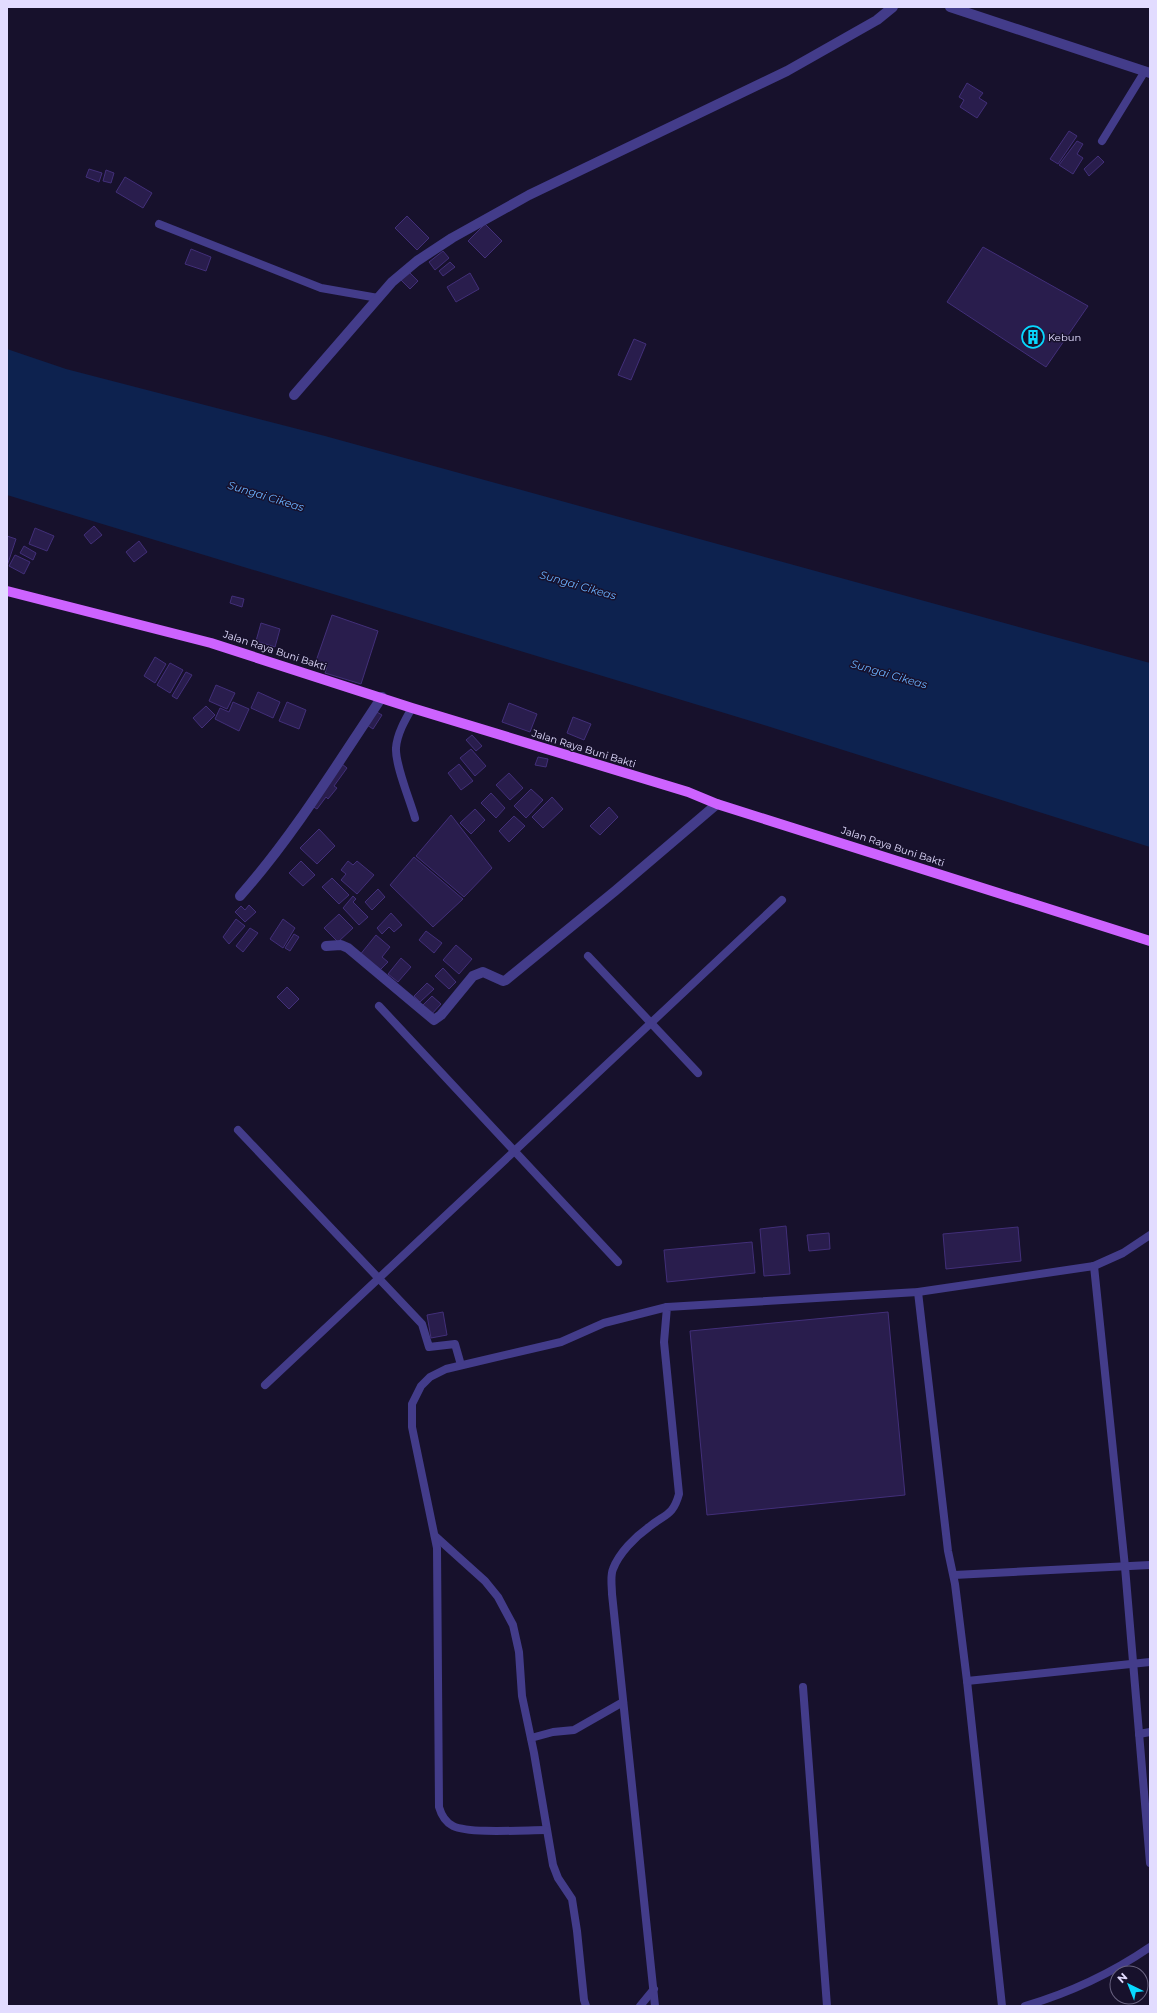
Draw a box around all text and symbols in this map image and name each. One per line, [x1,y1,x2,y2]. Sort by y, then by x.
building icon: Kebun [1020,324,1046,350]
place label: Kebun [1048,331,1081,344]
water label: Sungai Cikeas [226,478,306,514]
water label: Sungai Cikeas [538,567,619,603]
street label: Jalan Raya Buni Bakti [221,627,328,673]
water label: Sungai Cikeas [849,656,930,692]
street label: Jalan Raya Buni Bakti [529,726,637,770]
street label: Jalan Raya Buni Bakti [839,823,946,869]
north arrow [1109,1965,1149,2005]
text: N [1114,1970,1130,1986]

